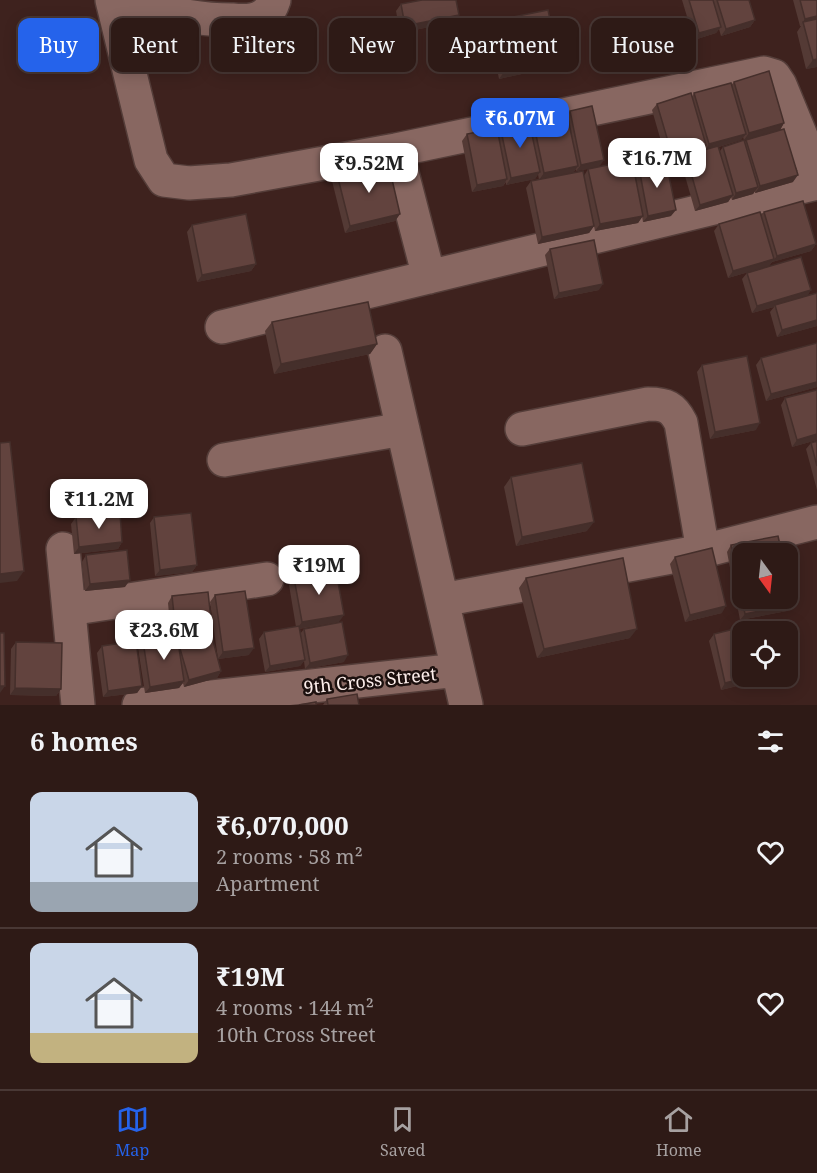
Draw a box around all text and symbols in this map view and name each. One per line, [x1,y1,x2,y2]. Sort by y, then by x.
chip: Buy [18,18,99,72]
chip: Rent [111,18,199,72]
chip: Filters [211,18,317,72]
chip: New [329,18,416,72]
chip: Apartment [428,18,579,72]
chip: House [591,18,696,72]
pin: ₹6.07M [471,98,569,149]
text: ₹6.07M [485,104,555,131]
pin: ₹16.7M [608,138,706,189]
pin: ₹9.52M [320,143,418,194]
text: ₹16.7M [622,144,692,171]
text: ₹9.52M [334,149,404,176]
pin: ₹11.2M [50,479,148,530]
text: ₹11.2M [64,485,134,512]
north arrow [732,543,798,609]
map controls [732,543,798,687]
pin: ₹19M [283,545,355,596]
text: ₹19M [293,551,345,578]
pin: ₹23.6M [115,610,213,661]
text: ₹23.6M [129,616,199,643]
button: locate [732,621,798,687]
street label: 9th Cross Street [302,661,438,699]
text: 6 homes [30,723,138,759]
icon: filters [754,725,787,758]
text: ₹6,070,000 [216,807,349,843]
icon: home [78,816,150,888]
icon: heart [754,836,787,869]
text: 2 rooms · 58 m² [216,843,363,870]
text: Apartment [216,870,320,897]
text: ₹19M [216,958,285,994]
icon: home [78,967,150,1039]
icon: heart [754,987,787,1020]
text: 4 rooms · 144 m² [216,994,374,1021]
text: 10th Cross Street [216,1021,376,1048]
tab: Map [115,1103,149,1161]
tab: Saved [380,1103,425,1161]
tab: Home [656,1103,702,1161]

